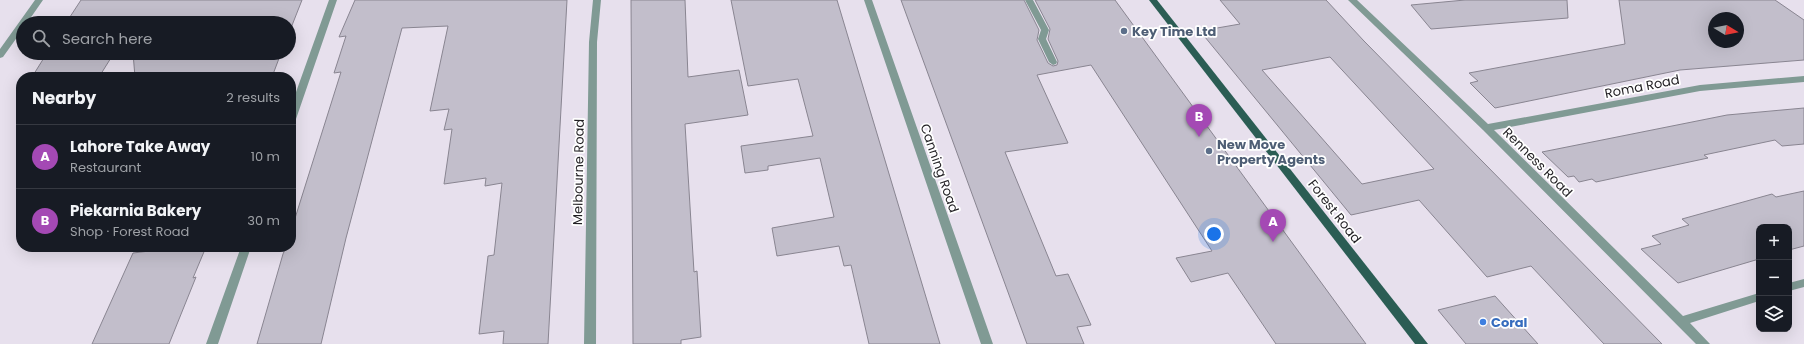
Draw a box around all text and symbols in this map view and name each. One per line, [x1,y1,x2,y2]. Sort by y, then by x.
north arrow [1708,12,1744,48]
search box [16,16,296,60]
place label: Key Time Ltd [1132,22,1217,41]
marker: Key Time Ltd [1119,26,1129,36]
icon: search [30,27,52,49]
text: Search here [62,28,152,49]
street label: Roma Road [1603,70,1681,103]
text: Nearby [32,86,96,110]
text: 2 results [226,88,280,107]
pin: B [1186,104,1212,137]
street label: Melbourne Road [568,119,589,225]
street label: Canning Road [915,121,964,215]
street label: Renness Road [1499,123,1577,201]
place label: New Move Property Agents [1217,135,1325,169]
text: Lahore Take Away [70,136,210,157]
marker: New Move Property Agents [1204,146,1214,156]
text: A [40,147,50,166]
text: 10 m [251,147,280,166]
text: Restaurant [70,158,141,177]
street label: Forest Road [1304,175,1366,247]
text: Piekarnia Bakery [70,200,201,221]
pin: A [1260,209,1286,242]
text: B [41,211,49,230]
text: 30 m [247,211,280,230]
text: Shop · Forest Road [70,222,189,241]
your location [1204,224,1224,244]
map controls [1756,224,1792,332]
button: + [1756,224,1792,260]
button: − [1756,260,1792,296]
button: layers [1756,296,1792,332]
place label: Coral [1491,313,1528,332]
marker: Coral [1478,317,1488,327]

